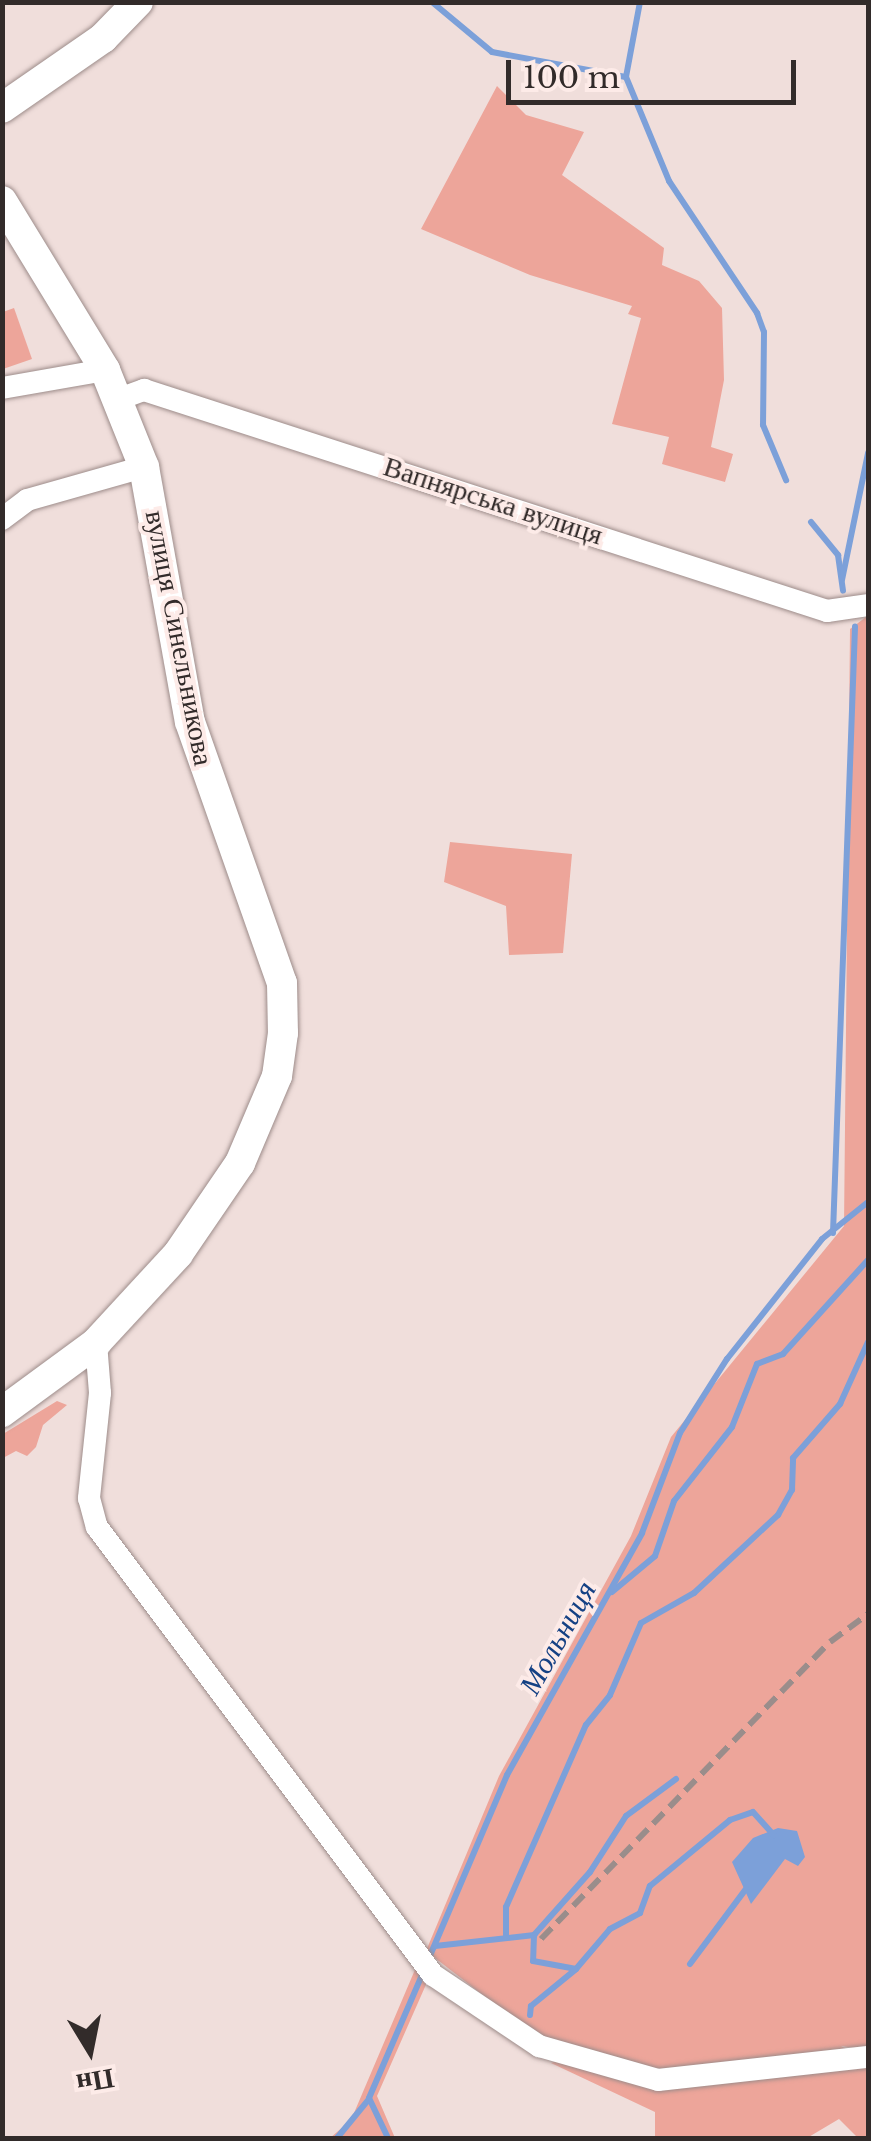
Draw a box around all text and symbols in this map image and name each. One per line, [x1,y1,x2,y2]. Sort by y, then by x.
scale bar [511,40,801,102]
text: 100 m [523,59,620,96]
street label: Вапнярська вулиця [379,450,607,552]
street label: вулиця Синельникова [138,508,220,768]
water label: Мольниця [512,1575,604,1701]
north arrow [40,2001,140,2101]
text: Пн [74,2061,117,2102]

